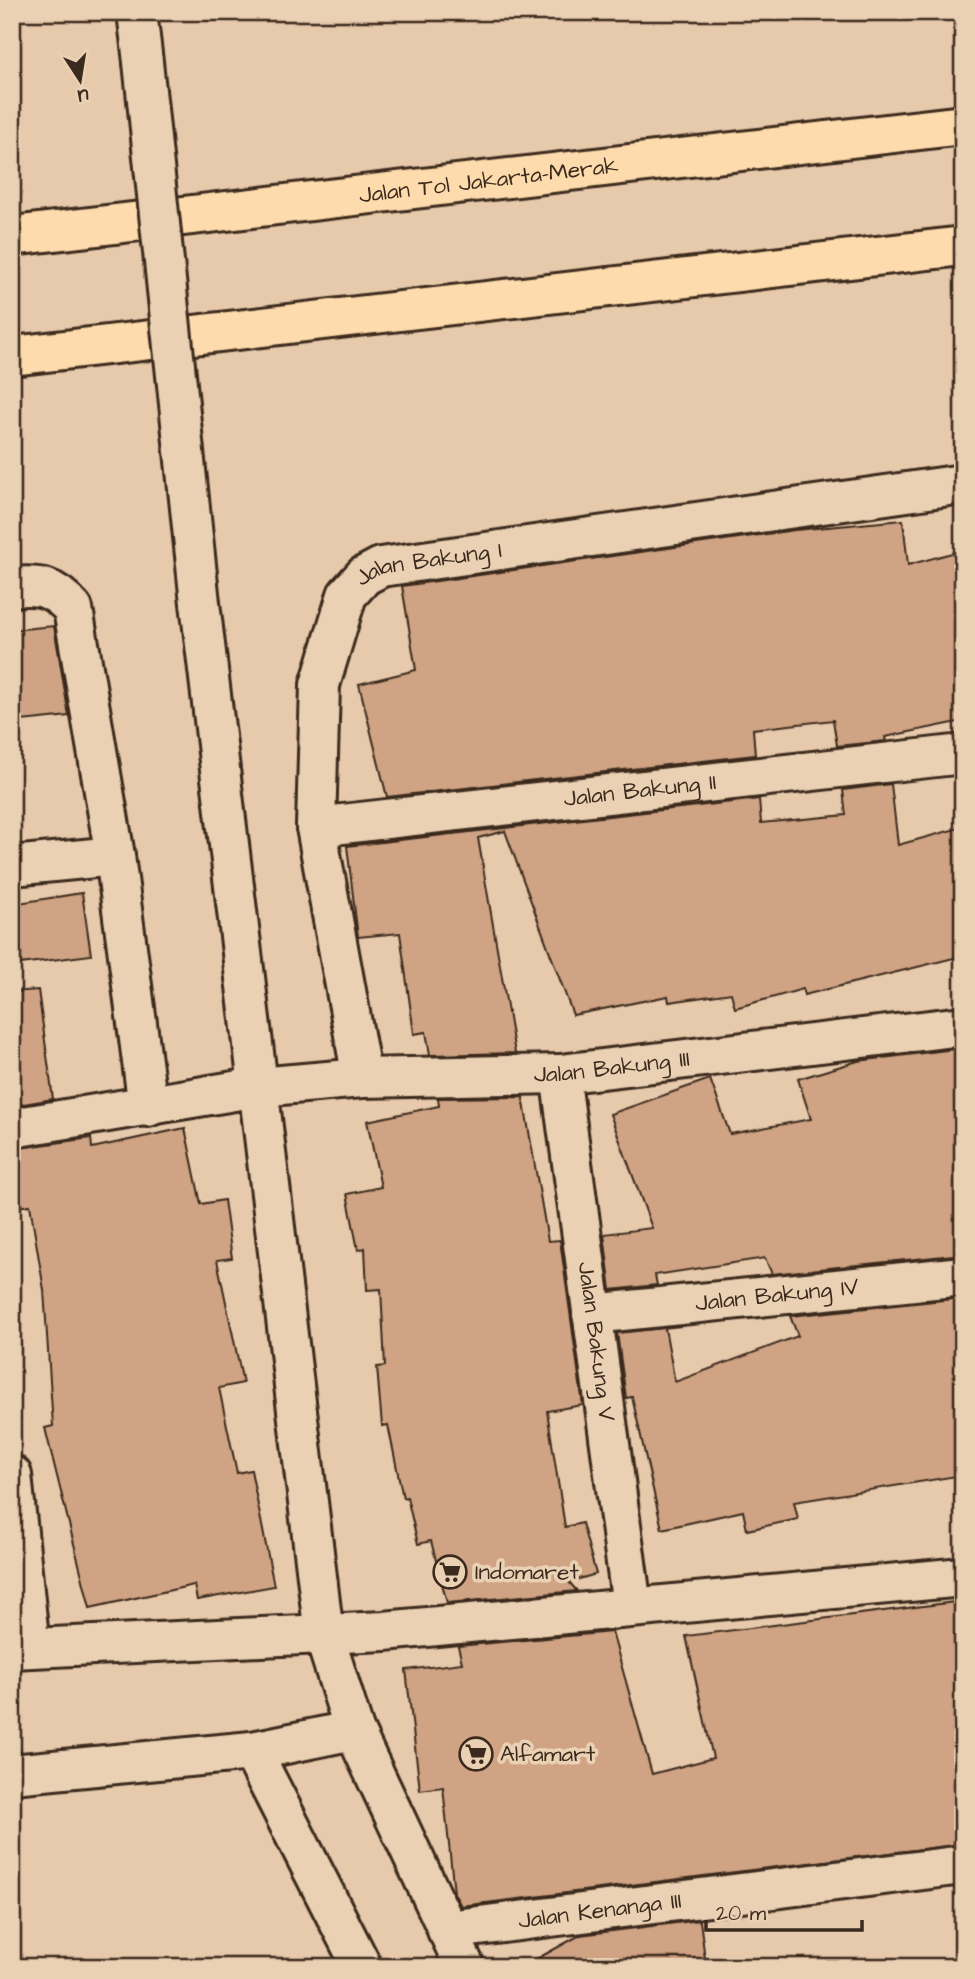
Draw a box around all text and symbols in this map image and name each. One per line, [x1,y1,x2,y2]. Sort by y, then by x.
north arrow [46,46,116,116]
text: U [75,81,91,110]
street label: Jalan Tol Jakarta–Merak [357,149,620,211]
street label: Jalan Bakung I [346,534,504,593]
street label: Jalan Bakung II [562,766,718,815]
street label: Jalan Bakung III [533,1043,692,1091]
street label: Jalan Bakung V [570,1260,623,1424]
street label: Jalan Bakung IV [694,1271,861,1319]
supermarket icon: Indomaret [431,1553,469,1591]
place label: Indomaret [475,1556,579,1588]
supermarket icon: Alfamart [457,1735,495,1773]
place label: Alfamart [500,1738,596,1770]
street label: Jalan Kenanga III [516,1885,683,1937]
scale bar [706,1888,861,1932]
text: 20 m [716,1899,767,1928]

